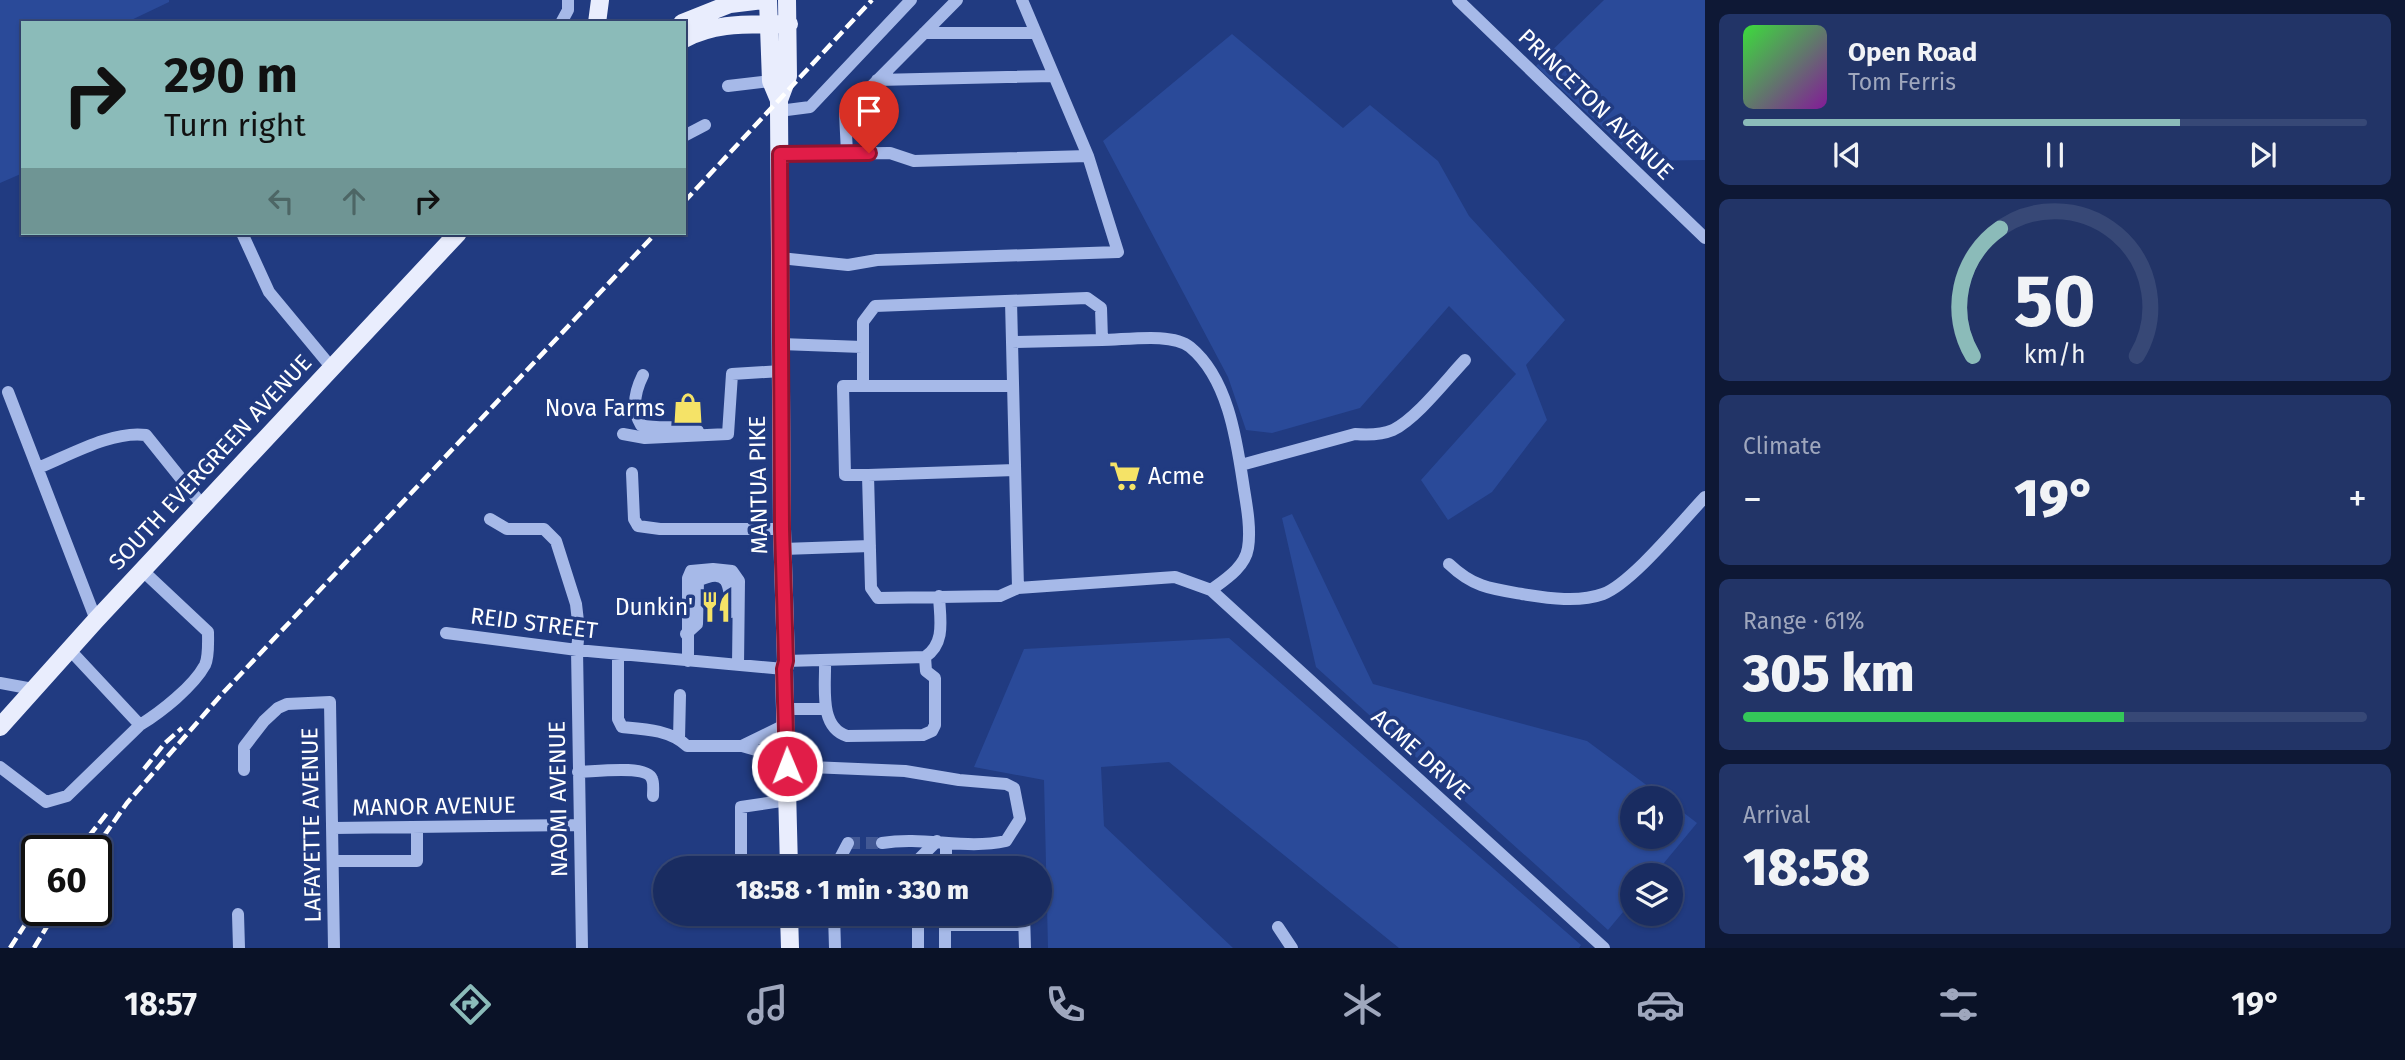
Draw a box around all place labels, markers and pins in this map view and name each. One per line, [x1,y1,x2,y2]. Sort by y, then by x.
pin [839,81,899,153]
shop icon: Nova Farms [671,391,705,425]
place label: Nova Farms [545,394,665,422]
supermarket icon: Acme [1108,459,1142,493]
place label: Acme [1148,462,1204,490]
restaurant icon: Dunkin' [699,590,733,624]
place label: Dunkin' [615,593,693,621]

